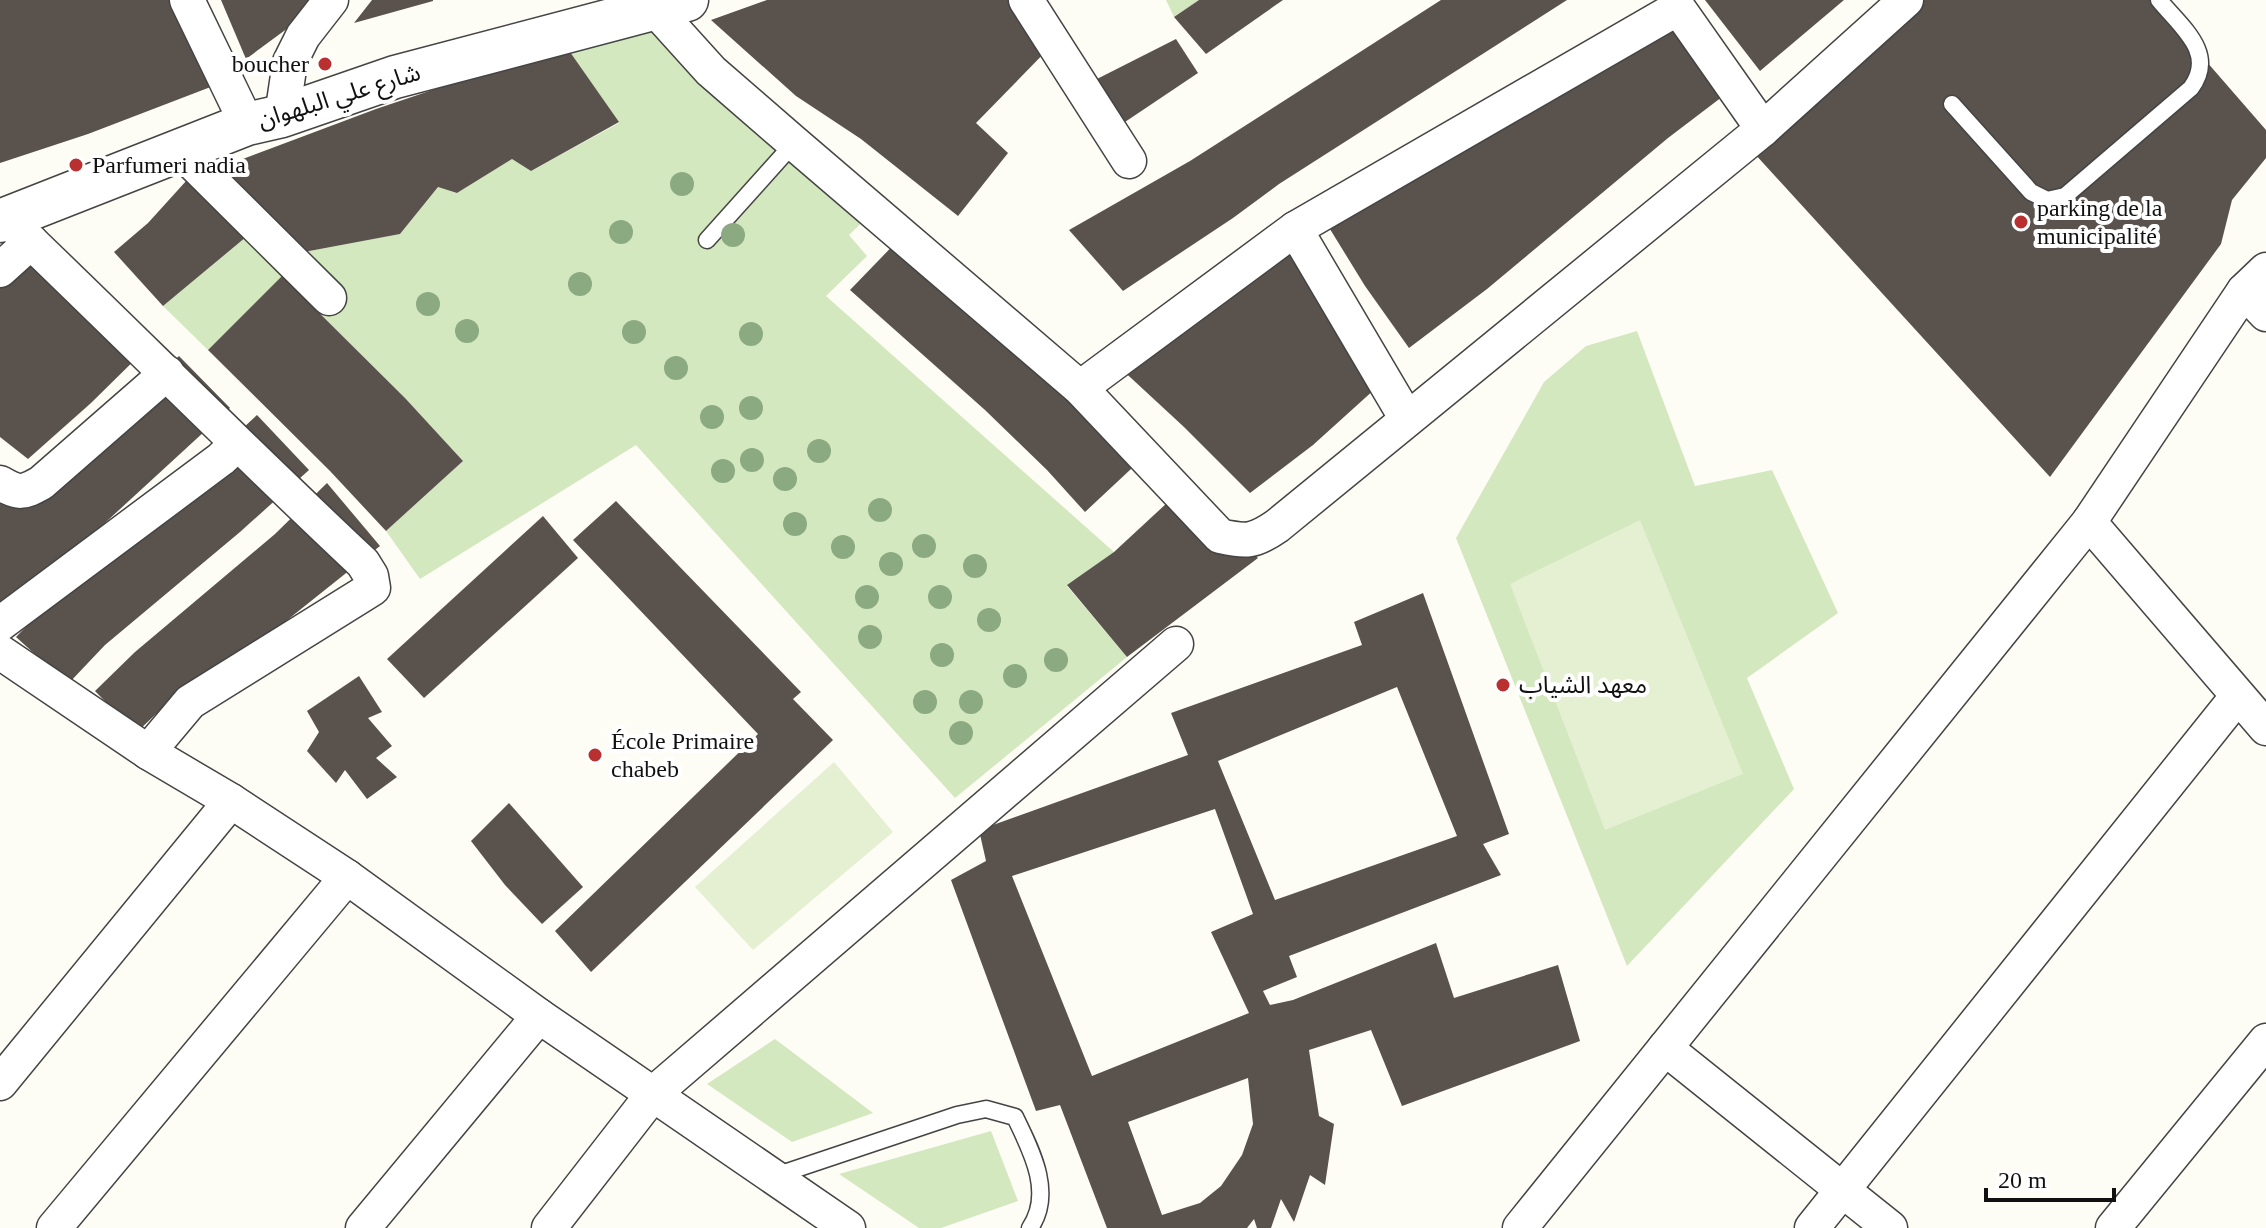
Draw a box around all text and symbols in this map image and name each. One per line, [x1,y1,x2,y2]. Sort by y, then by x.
place label: boucher [232,51,309,77]
marker: boucher [316,55,334,73]
street label: شارع علي البلهوان [255,59,425,138]
place label: Parfumeri nadia [92,152,246,178]
marker: Parfumeri nadia [67,156,85,174]
place label: parking de la municipalité [2037,195,2163,249]
marker: parking de la municipalité [2012,213,2030,231]
place label: معهد الشياب [1519,672,1647,699]
marker: معهد الشياب [1494,676,1512,694]
place label: École Primaire chabeb [611,728,754,782]
marker: École Primaire chabeb [586,746,604,764]
scale bar [1986,1152,2114,1202]
text: 20 m [1998,1167,2047,1193]

